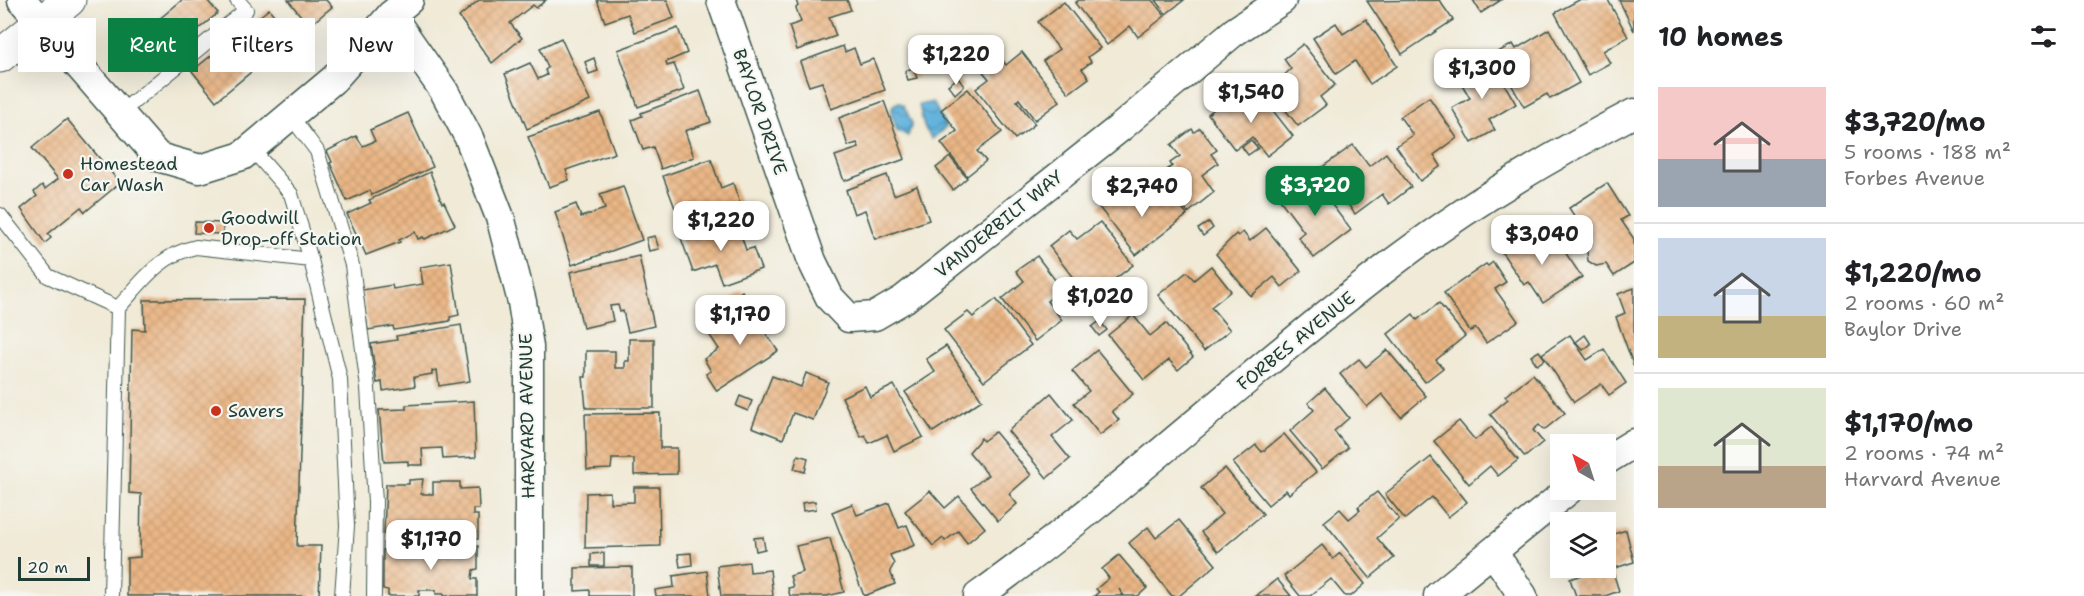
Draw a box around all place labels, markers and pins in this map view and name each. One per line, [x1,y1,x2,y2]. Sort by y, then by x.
pin: $1,220 [907,35,1005,86]
pin: $1,300 [1433,49,1531,100]
pin: $1,540 [1202,73,1300,124]
place label: Homestead Car Wash [80,152,178,197]
pin: $3,720 [1266,166,1364,217]
marker: Homestead Car Wash [61,167,75,181]
pin: $2,740 [1093,167,1191,218]
pin: $1,220 [672,201,770,252]
place label: Goodwill Drop-off Station [221,206,362,251]
pin: $3,040 [1493,215,1591,266]
marker: Goodwill Drop-off Station [202,221,216,235]
pin: $1,020 [1051,277,1149,328]
pin: $1,170 [691,295,789,346]
place label: Savers [228,399,284,423]
marker: Savers [209,404,223,418]
pin: $1,170 [382,520,480,571]

